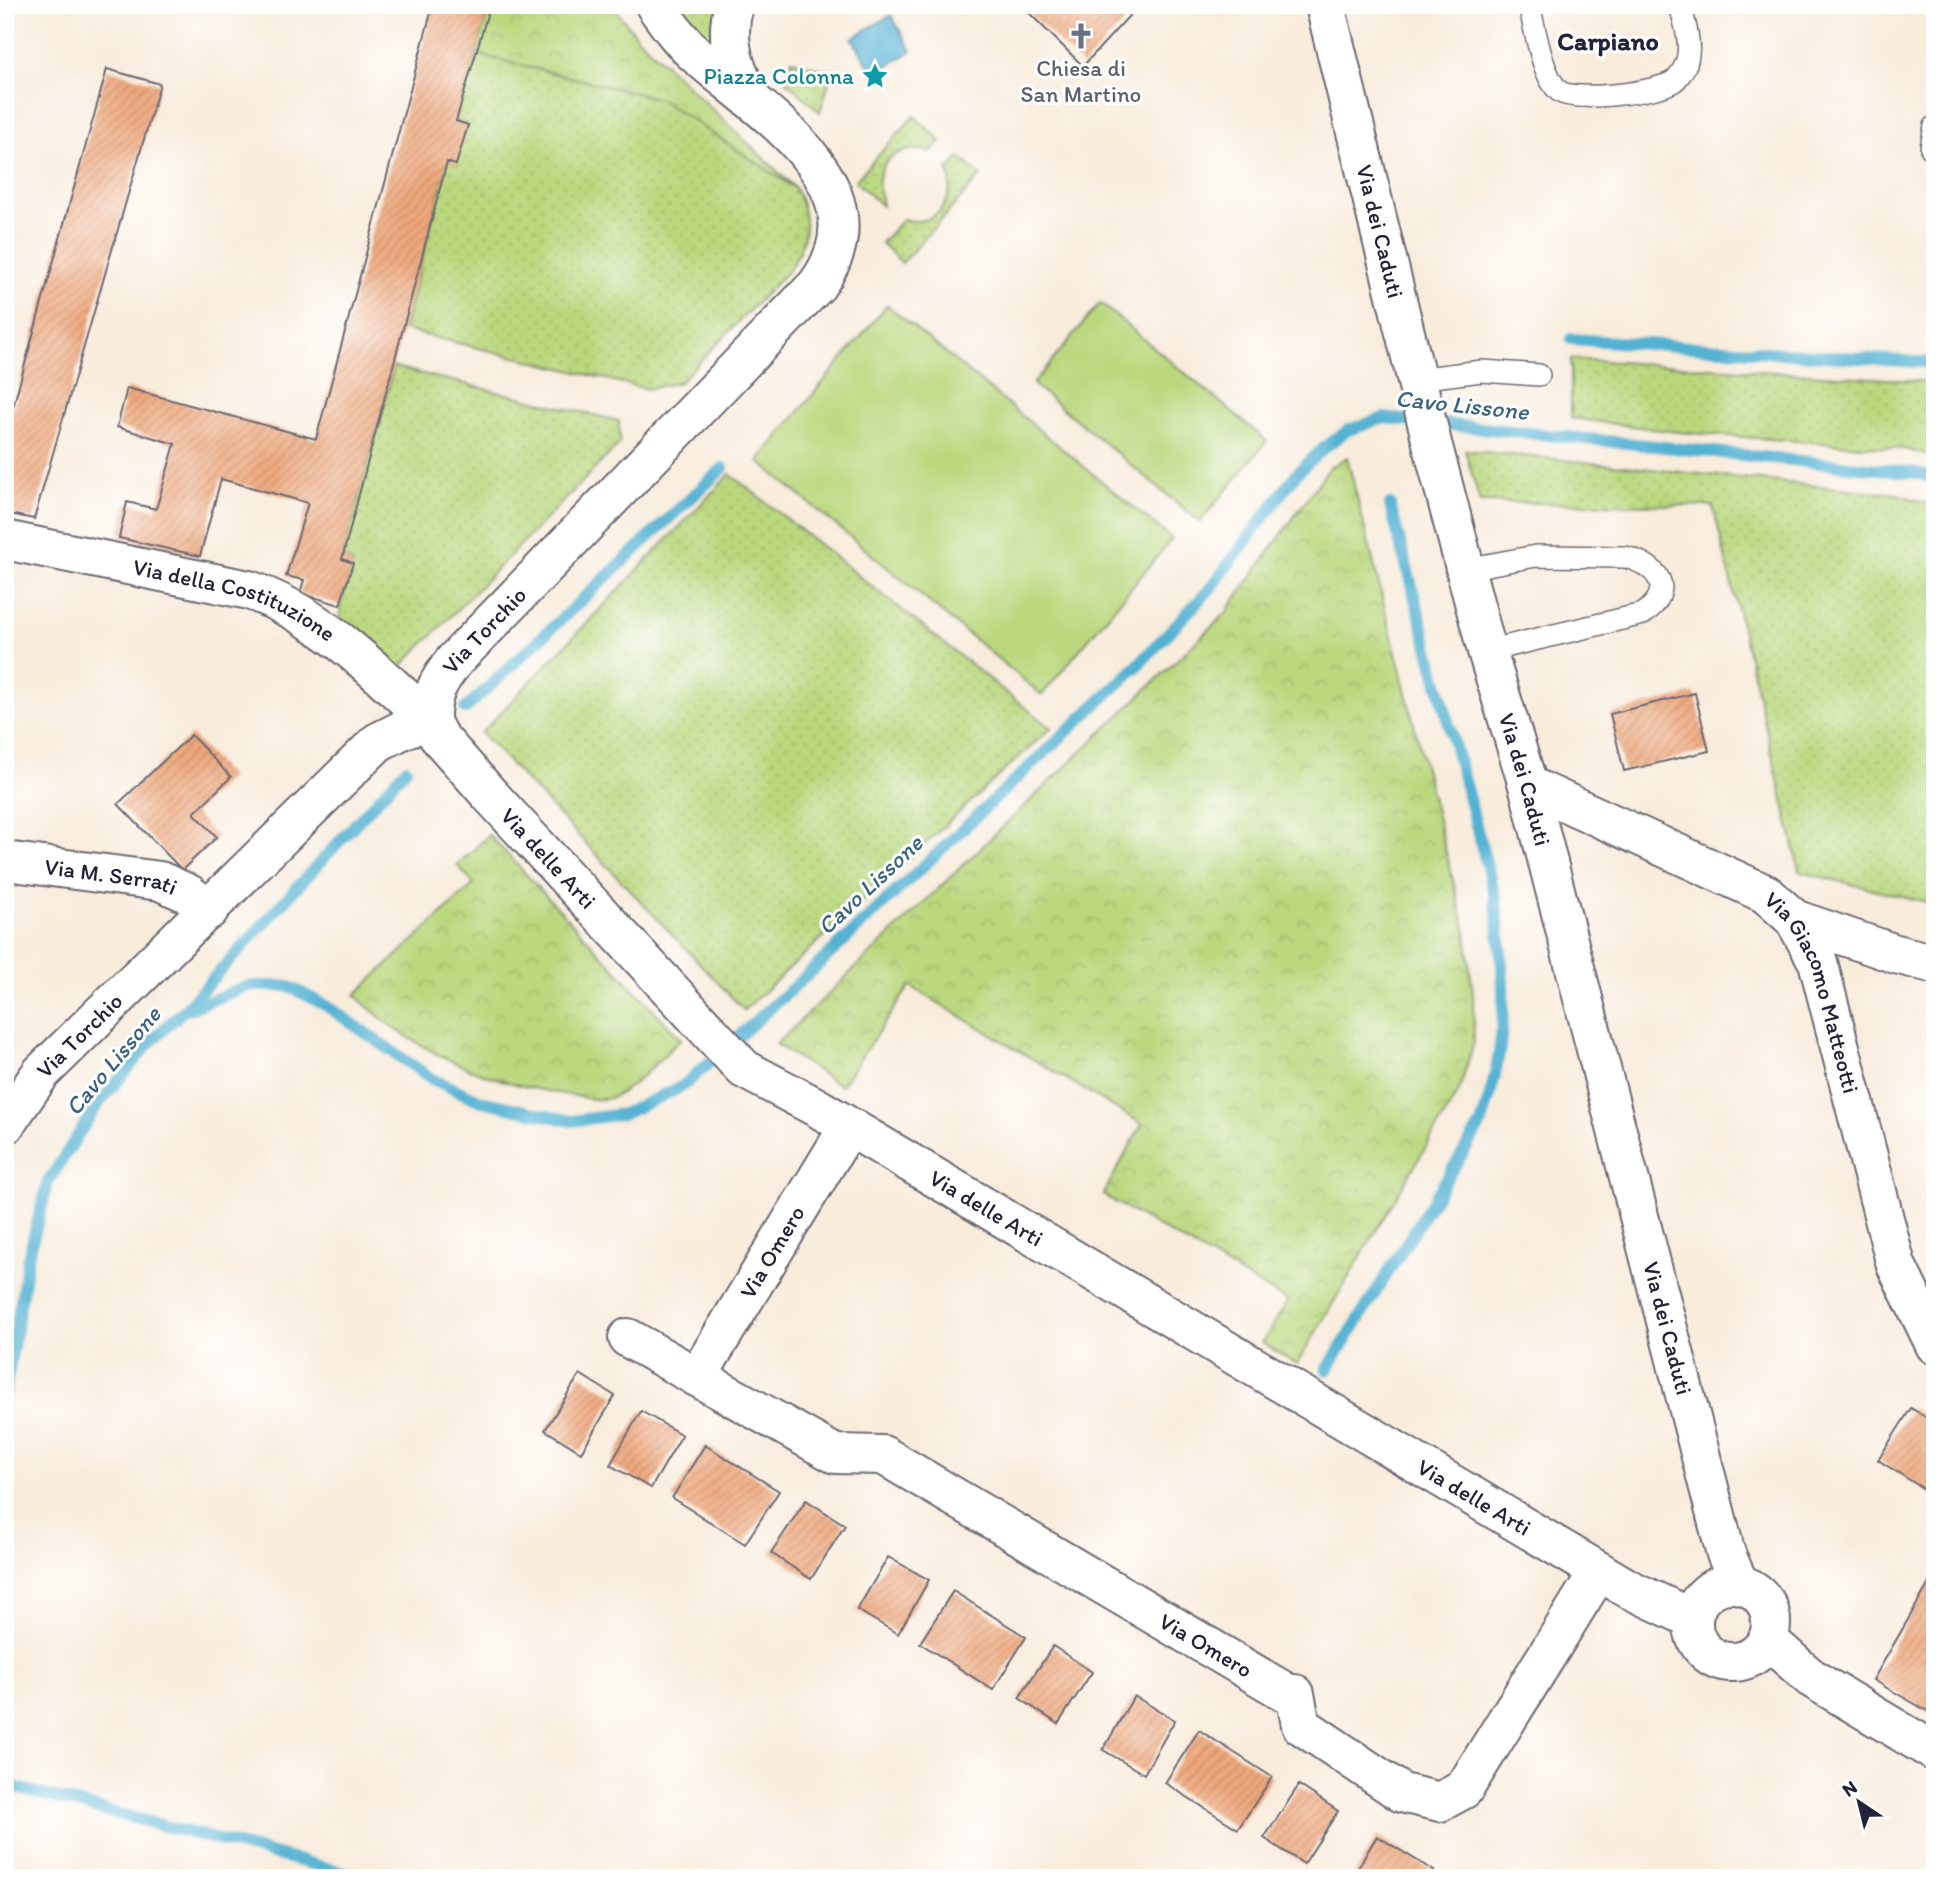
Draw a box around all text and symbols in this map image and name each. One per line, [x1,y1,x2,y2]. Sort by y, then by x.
church icon: Chiesa di San Martino [1066,21,1096,51]
district label: Carpiano [1557,25,1659,57]
place label: Chiesa di San Martino [1021,54,1141,108]
place icon: Piazza Colonna [860,61,890,91]
place label: Piazza Colonna [703,62,854,90]
street label: Via dei Caduti [1350,162,1410,301]
water label: Cavo Lissone [1394,383,1532,426]
street label: Via della Costituzione [130,553,341,647]
street label: Via Torchio [436,581,532,679]
street label: Via dei Caduti [1493,710,1557,849]
street label: Via delle Arti [495,802,602,914]
water label: Cavo Lissone [811,827,930,941]
street label: Via M. Serrati [43,852,182,901]
street label: Via Giacomo Matteotti [1759,885,1865,1096]
street label: Via Torchio [30,987,128,1084]
water label: Cavo Lissone [59,999,168,1121]
street label: Via delle Arti [924,1163,1048,1253]
street label: Via Omero [733,1200,811,1304]
street label: Via dei Caduti [1637,1258,1698,1398]
street label: Via delle Arti [1412,1453,1536,1542]
street label: Via Omero [1154,1607,1258,1684]
north arrow [1825,1768,1895,1838]
text: N [1838,1775,1861,1802]

